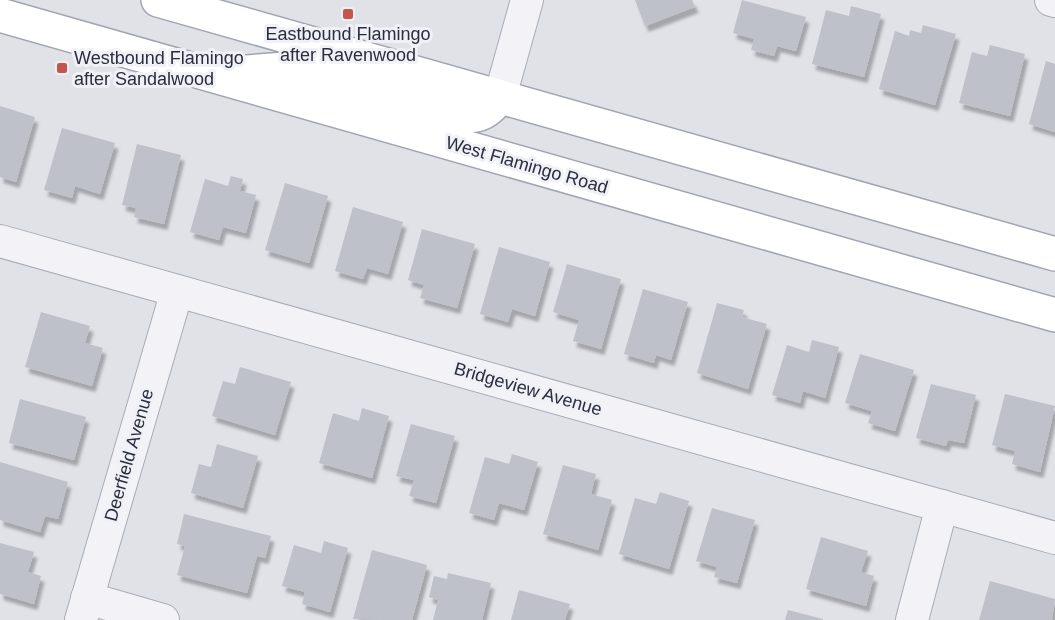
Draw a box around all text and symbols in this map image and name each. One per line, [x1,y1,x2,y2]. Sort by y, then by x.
marker: Eastbound Flamingo after Ravenwood [341,7,355,21]
place label: Eastbound Flamingo after Ravenwood [265,24,431,65]
place label: Westbound Flamingo after Sandalwood [74,48,244,89]
marker: Westbound Flamingo after Sandalwood [55,61,69,75]
street label: West Flamingo Road [444,132,610,198]
street label: Bridgeview Avenue [452,358,604,420]
street label: Deerfield Avenue [101,387,157,523]

